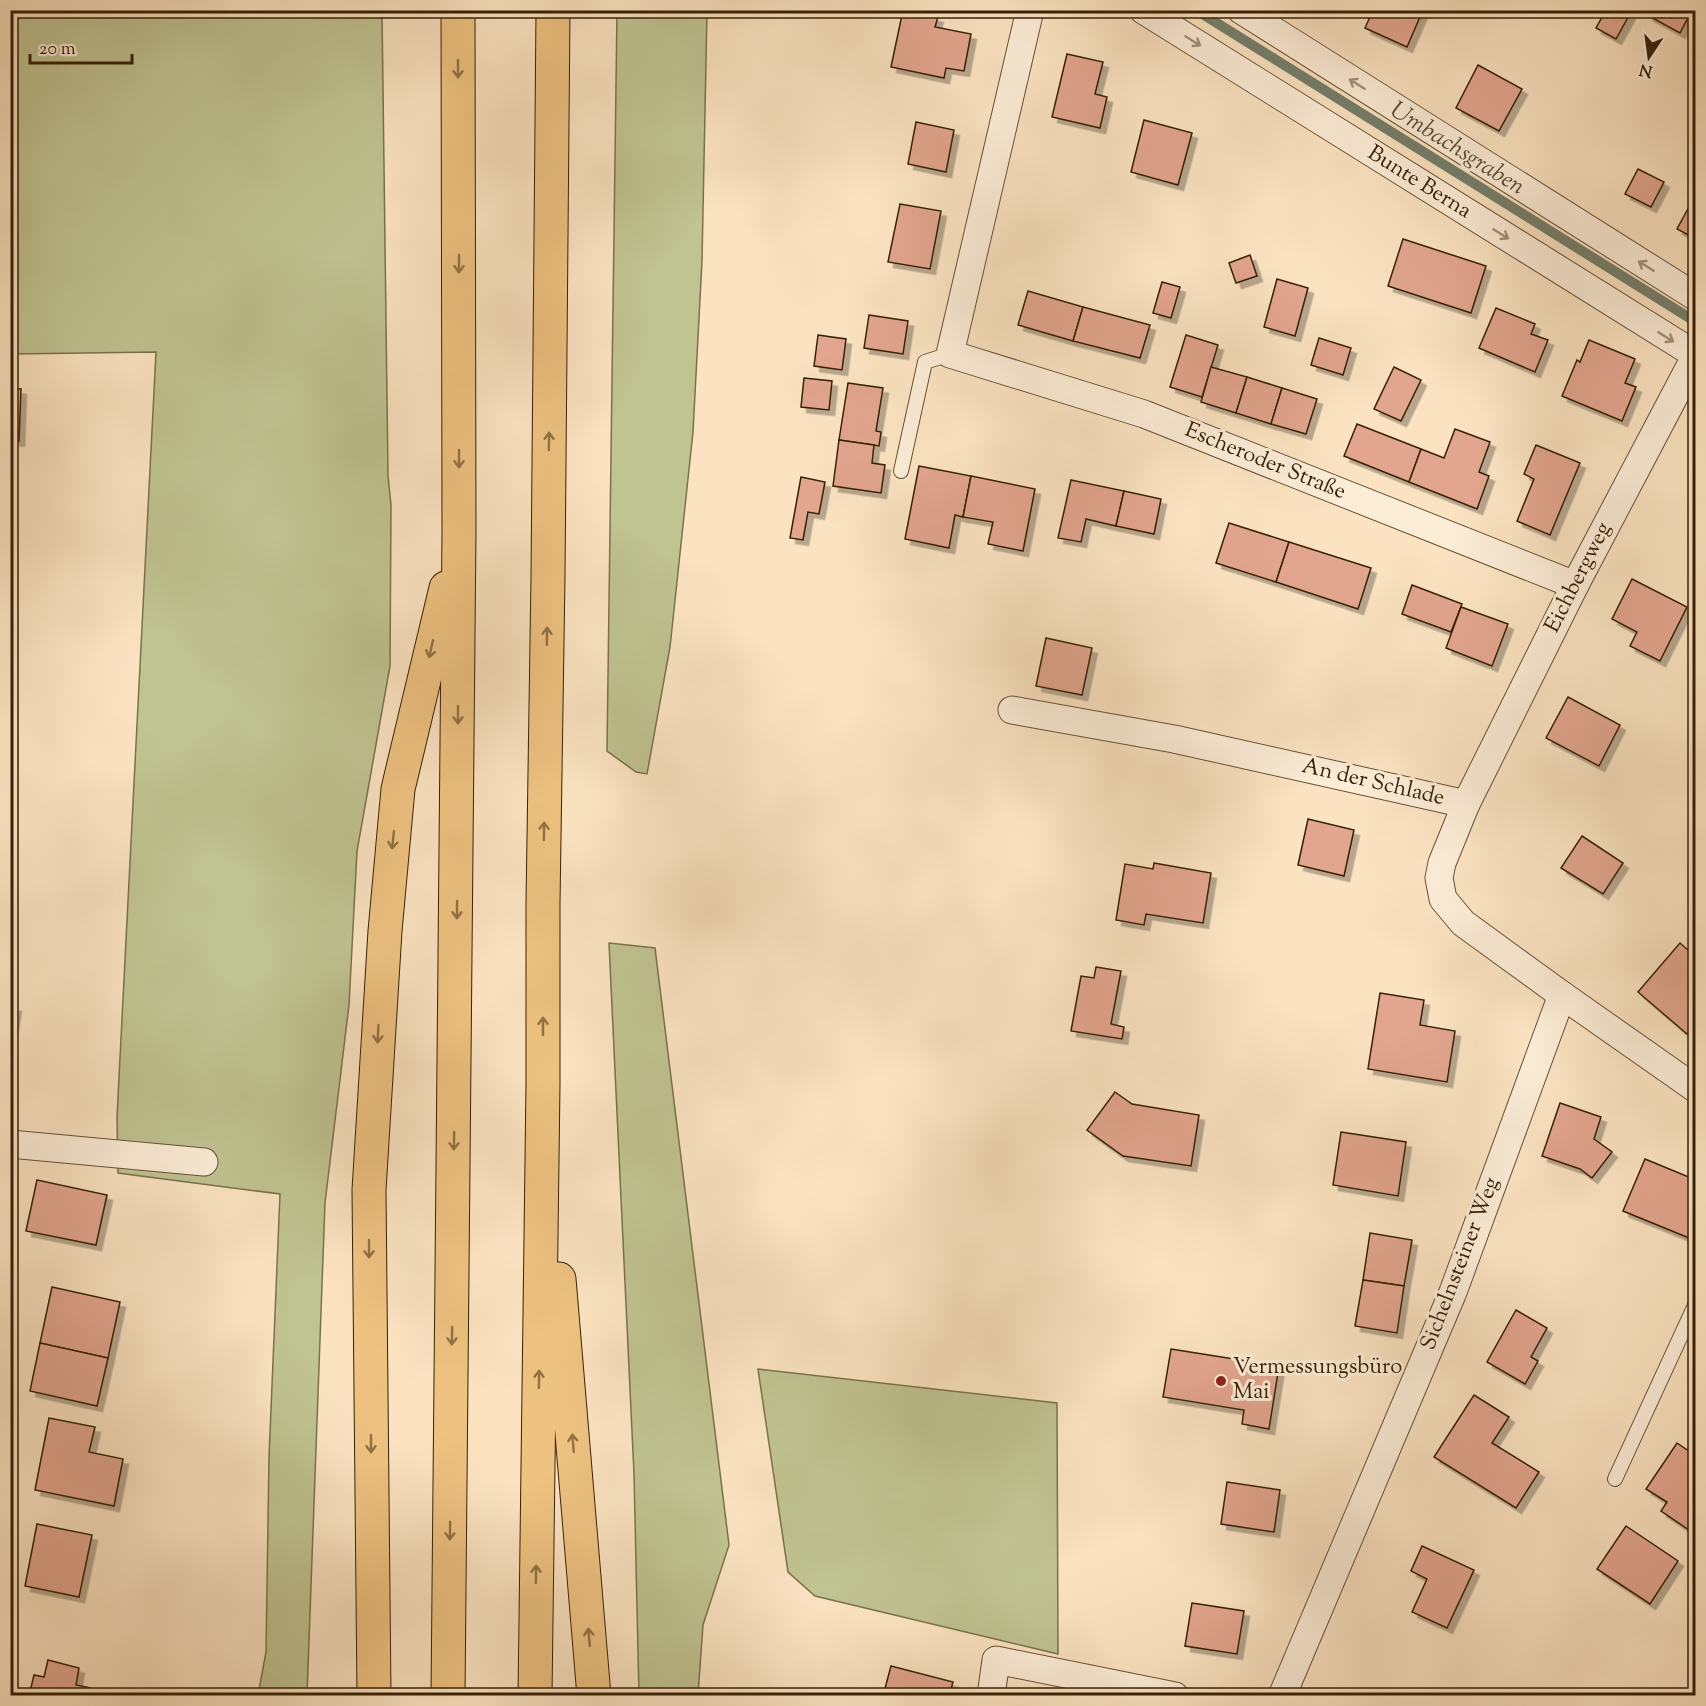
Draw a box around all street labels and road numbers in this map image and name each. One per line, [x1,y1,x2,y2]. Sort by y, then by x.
street label: Bunte Berna [1361,138,1477,228]
street label: Escheroder Straße [1180,415,1350,509]
street label: Eichbergweg [1537,517,1621,639]
street label: An der Schlade [1299,751,1447,815]
street label: Sichelnsteiner Weg [1413,1173,1509,1355]

